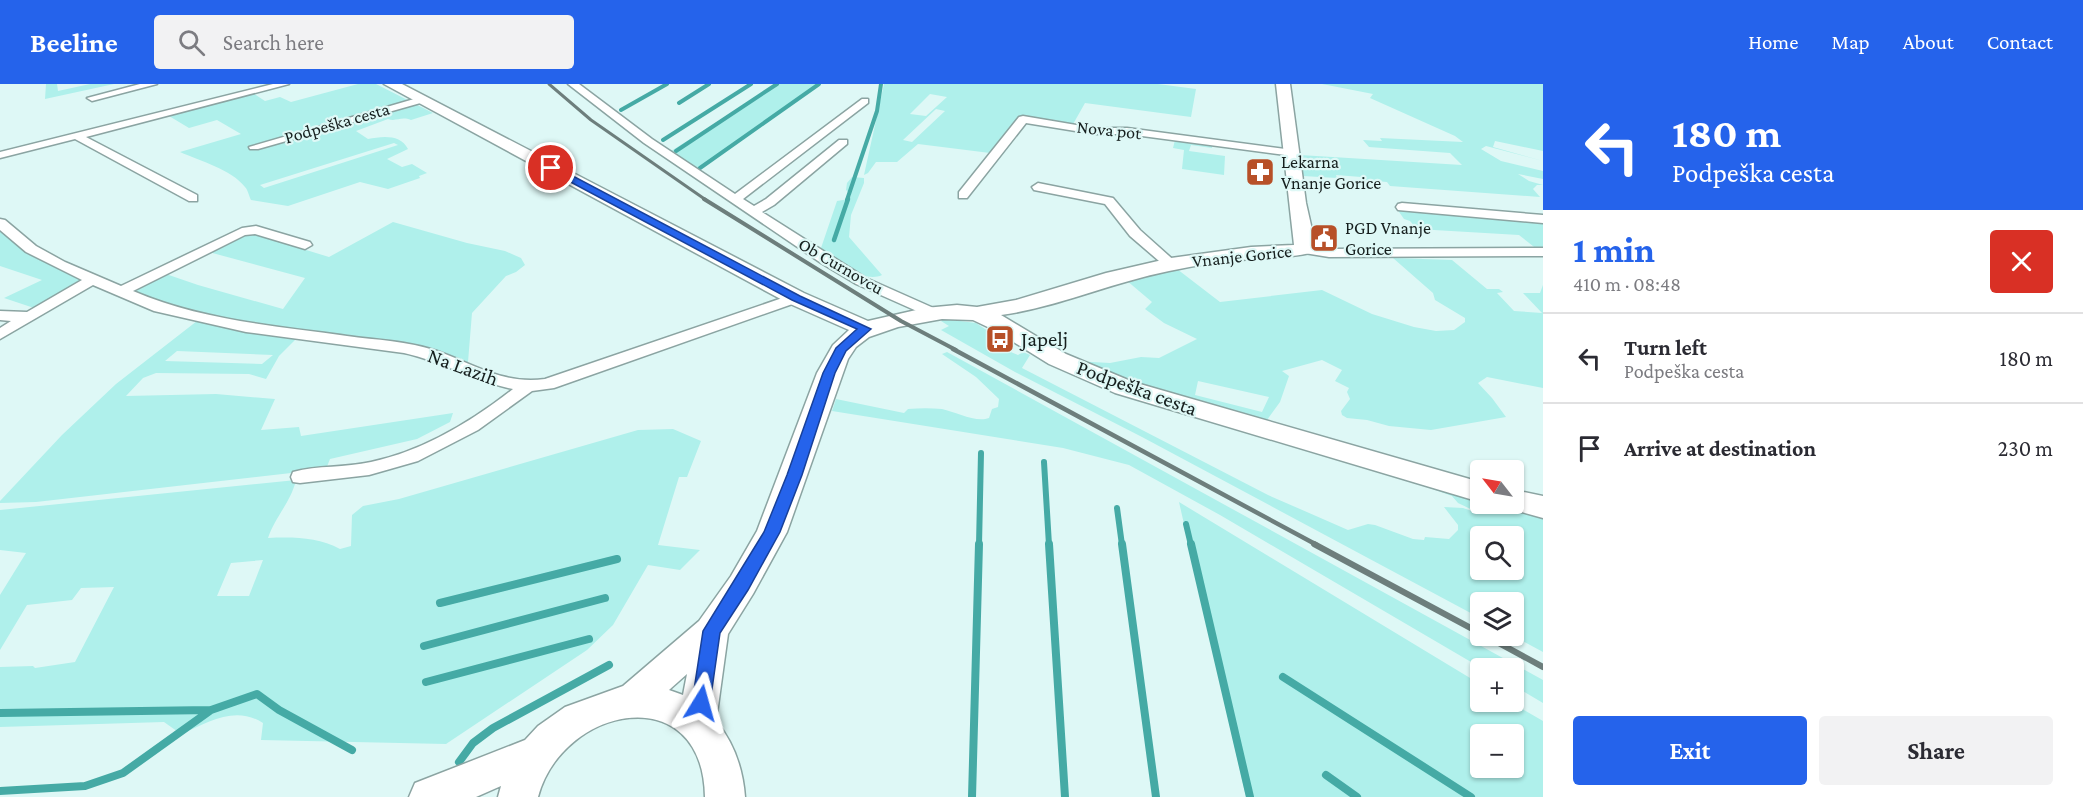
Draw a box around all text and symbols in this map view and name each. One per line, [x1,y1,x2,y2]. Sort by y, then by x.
search box [154,15,574,69]
icon: search [175,26,208,59]
text: Beeline [30,27,118,58]
text: Search here [223,30,324,55]
text: Home [1748,30,1798,54]
text: Map [1831,30,1870,54]
text: About [1903,30,1954,54]
text: Contact [1987,30,2053,54]
street label: Podpeška cesta [282,98,392,148]
icon: left [1573,108,1651,186]
text: 180 m [1672,109,1781,156]
street label: Nova pot [1076,117,1143,143]
pin [525,142,576,193]
icon: arrive [534,151,567,184]
place label: Lekarna Vnanje Gorice [1281,152,1381,194]
pharmacy icon: Lekarna Vnanje Gorice [1244,156,1276,188]
text: Podpeška cesta [1672,158,1834,188]
place label: PGD Vnanje Gorice [1345,218,1431,259]
public building icon: PGD Vnanje Gorice [1308,222,1340,254]
text: 1 min [1573,230,1655,270]
button: close [1990,230,2053,293]
street label: Ob Curnovcu [795,234,887,299]
street label: Vnanje Gorice [1191,241,1293,272]
text: 410 m · 08:48 [1573,273,1681,295]
bus stop icon: Japelj [984,323,1016,355]
place label: Japelj [1019,327,1068,351]
text: Turn left [1624,335,1707,360]
icon: left [1573,342,1606,375]
street label: Na Lazih [424,343,502,391]
text: 180 m [2000,346,2053,371]
street label: Podpeška cesta [1074,355,1201,421]
text: Podpeška cesta [1624,360,1744,382]
icon: arrive [1573,432,1606,465]
text: Arrive at destination [1624,436,1816,461]
text: 230 m [1998,436,2053,461]
north arrow [1470,460,1524,514]
map controls [1470,460,1524,778]
button: search [1470,526,1524,580]
button: layers [1470,592,1524,646]
button: + [1470,658,1524,712]
position arrow [669,671,733,735]
button: Exit [1573,716,1807,785]
button: Share [1819,716,2053,785]
button: − [1470,724,1524,778]

